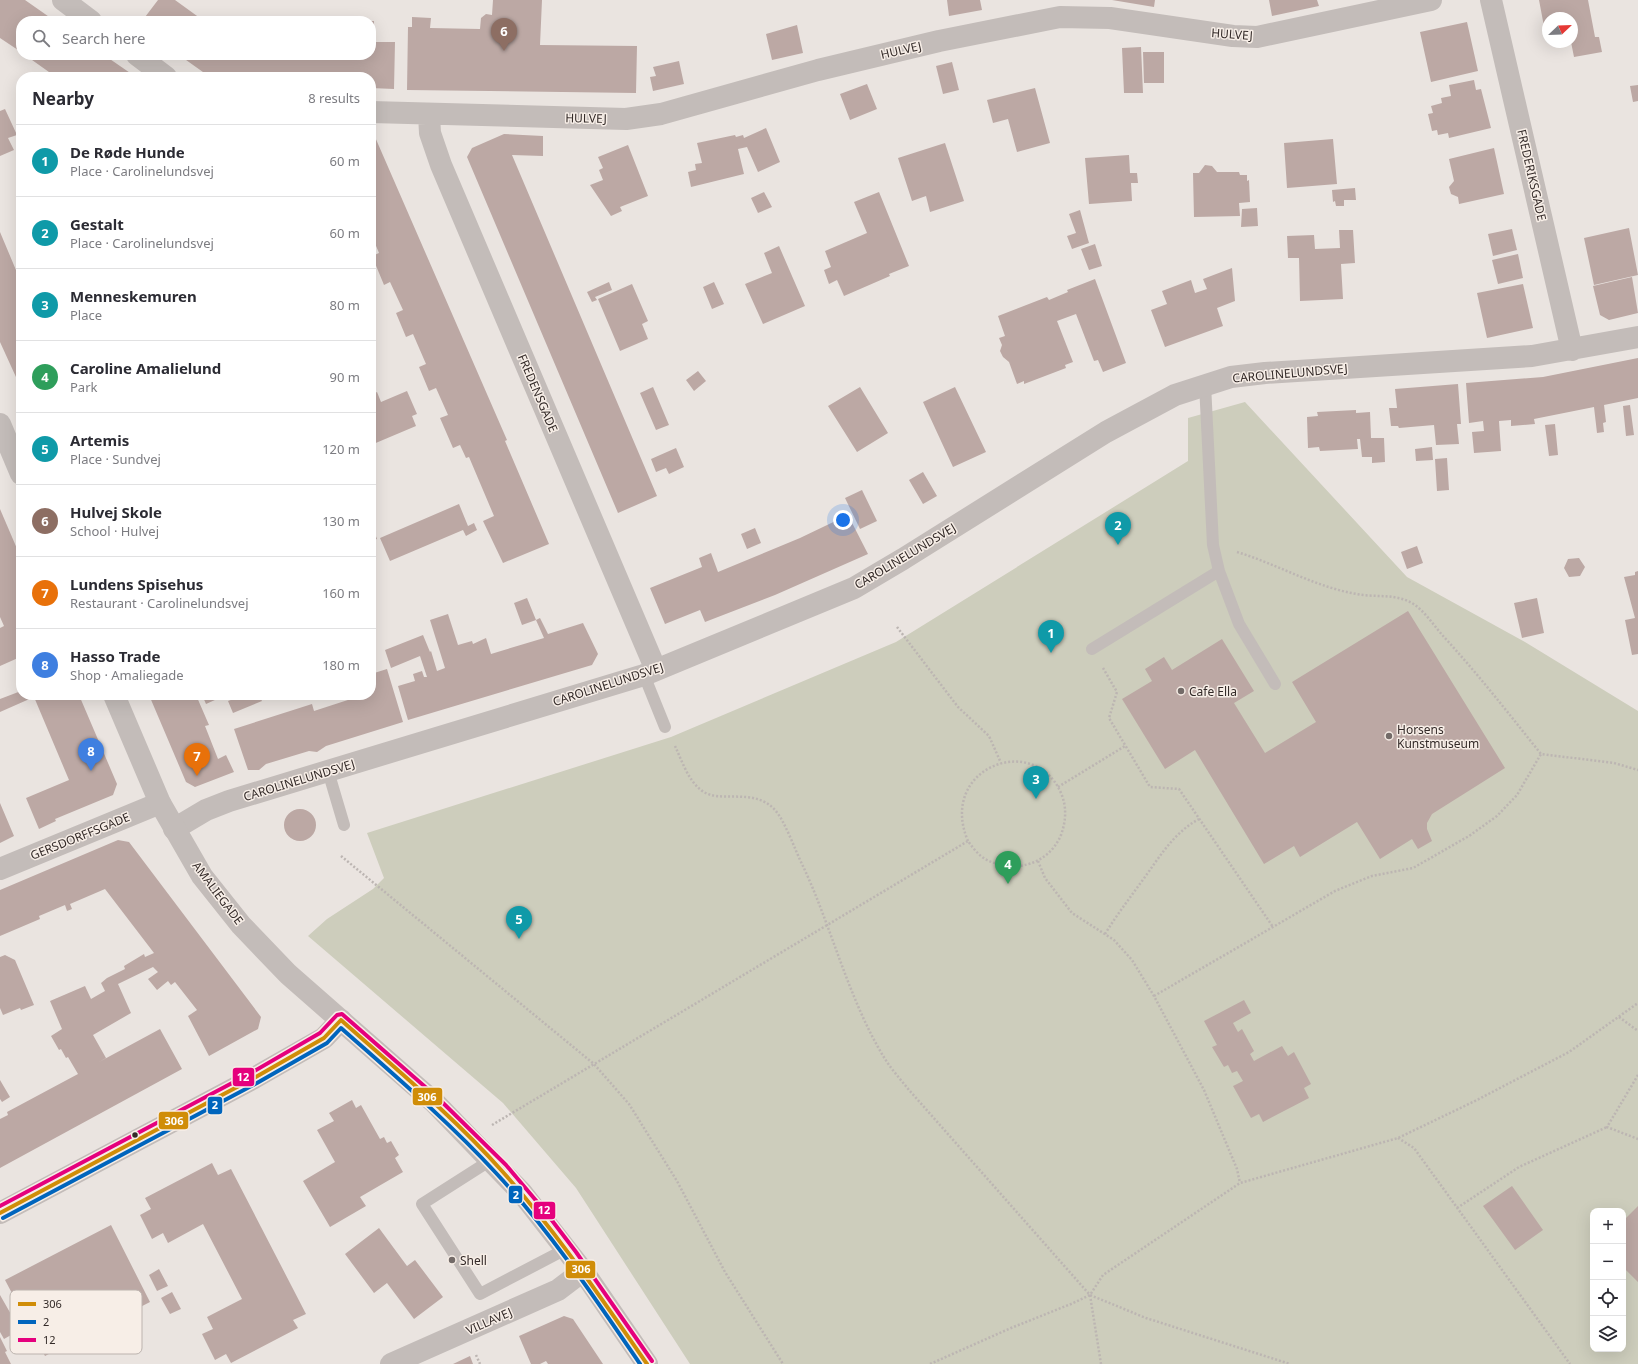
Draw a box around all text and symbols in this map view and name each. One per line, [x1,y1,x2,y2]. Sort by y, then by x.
north arrow [1542,12,1578,48]
search box [16,16,376,60]
pin: 6 [491,18,517,51]
street label: HULVEJ [1211,24,1253,44]
icon: search [30,27,52,49]
text: Search here [62,28,145,48]
street label: HULVEJ [879,37,923,63]
text: Nearby [32,87,94,110]
text: 8 results [308,89,360,107]
street label: HULVEJ [565,109,607,127]
street label: FREDERIKSGADE [1513,128,1551,222]
text: De Røde Hunde [70,142,185,162]
text: 1 [41,152,49,170]
text: 60 m [330,152,360,170]
text: Place · Carolinelundsvej [70,162,214,180]
text: Gestalt [70,214,124,234]
text: 2 [41,224,49,242]
text: 60 m [330,224,360,242]
text: Place · Carolinelundsvej [70,234,214,252]
text: Menneskemuren [70,286,197,306]
text: 3 [41,296,49,314]
text: 80 m [330,296,360,314]
text: Place [70,306,102,324]
street label: FREDENSGADE [514,351,562,435]
text: Caroline Amalielund [70,358,221,378]
street label: CAROLINELUNDSVEJ [1232,359,1348,387]
text: 4 [41,368,49,386]
text: 90 m [330,368,360,386]
text: Park [70,378,97,396]
text: Artemis [70,430,129,450]
text: 5 [41,440,49,458]
text: 120 m [322,440,360,458]
text: Place · Sundvej [70,450,161,468]
text: Hulvej Skole [70,502,162,522]
your location [833,510,853,530]
text: 6 [41,512,49,530]
text: 130 m [322,512,360,530]
pin: 2 [1105,512,1131,545]
street label: CAROLINELUNDSVEJ [851,519,959,593]
text: School · Hulvej [70,522,159,540]
text: Lundens Spisehus [70,574,203,594]
text: 7 [41,584,49,602]
text: 160 m [322,584,360,602]
text: Restaurant · Carolinelundsvej [70,594,249,612]
pin: 1 [1038,620,1064,653]
text: Hasso Trade [70,646,161,666]
text: 8 [41,656,49,674]
text: 180 m [322,656,360,674]
street label: CAROLINELUNDSVEJ [550,658,666,710]
text: Shop · Amaliegade [70,666,184,684]
place label: Cafe Ella [1189,683,1237,700]
marker: Cafe Ella [1176,686,1186,696]
place label: Horsens Kunstmuseum [1397,721,1479,752]
marker: Horsens Kunstmuseum [1384,731,1394,741]
pin: 8 [78,738,104,771]
pin: 7 [184,743,210,776]
street label: CAROLINELUNDSVEJ [241,755,357,805]
pin: 3 [1023,766,1049,799]
street label: GERSDORFFSGADE [28,808,132,864]
pin: 4 [995,851,1021,884]
street label: AMALIEGADE [189,858,247,928]
pin: 5 [506,906,532,939]
line badge: 12 [232,1067,255,1087]
text: 12 [237,1069,249,1084]
line badge: 306 [412,1087,443,1106]
text: 306 [418,1089,436,1104]
line badge: 2 [207,1096,223,1115]
text: 2 [212,1097,218,1112]
line badge: 306 [158,1111,189,1130]
text: 306 [165,1113,183,1128]
unlabelled marker [130,1130,140,1140]
line badge: 2 [508,1185,523,1204]
text: 2 [513,1187,519,1202]
line badge: 12 [533,1201,556,1220]
text: 12 [538,1202,550,1217]
map controls [1590,1208,1626,1352]
button: + [1590,1208,1626,1244]
button: − [1590,1244,1626,1280]
place label: Shell [460,1252,487,1269]
marker: Shell [447,1255,457,1265]
line badge: 306 [565,1260,596,1279]
text: 306 [572,1261,590,1276]
button: locate [1590,1280,1626,1316]
legend [10,1290,142,1354]
text: 306 [43,1296,62,1311]
street label: VILLAVEJ [463,1303,515,1339]
text: 2 [43,1314,49,1329]
button: layers [1590,1316,1626,1352]
text: 12 [43,1332,56,1347]

